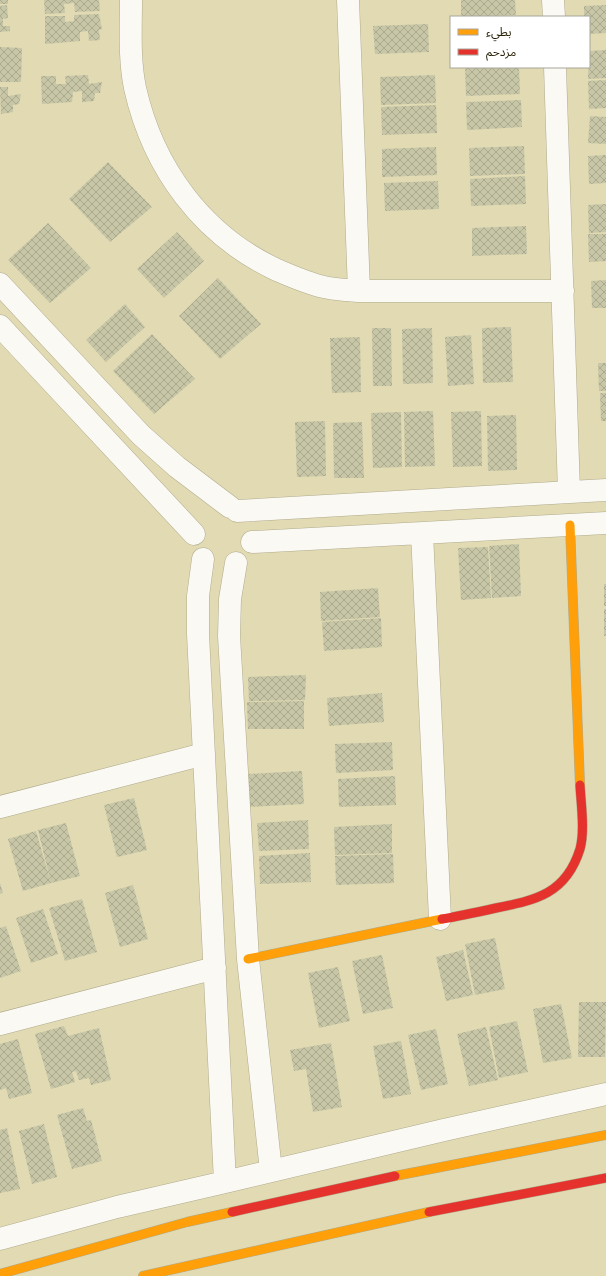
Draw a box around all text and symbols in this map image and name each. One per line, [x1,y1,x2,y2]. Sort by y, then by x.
legend [450,16,590,68]
text: بطيء [486,24,512,42]
text: مزدحم [486,44,516,61]

